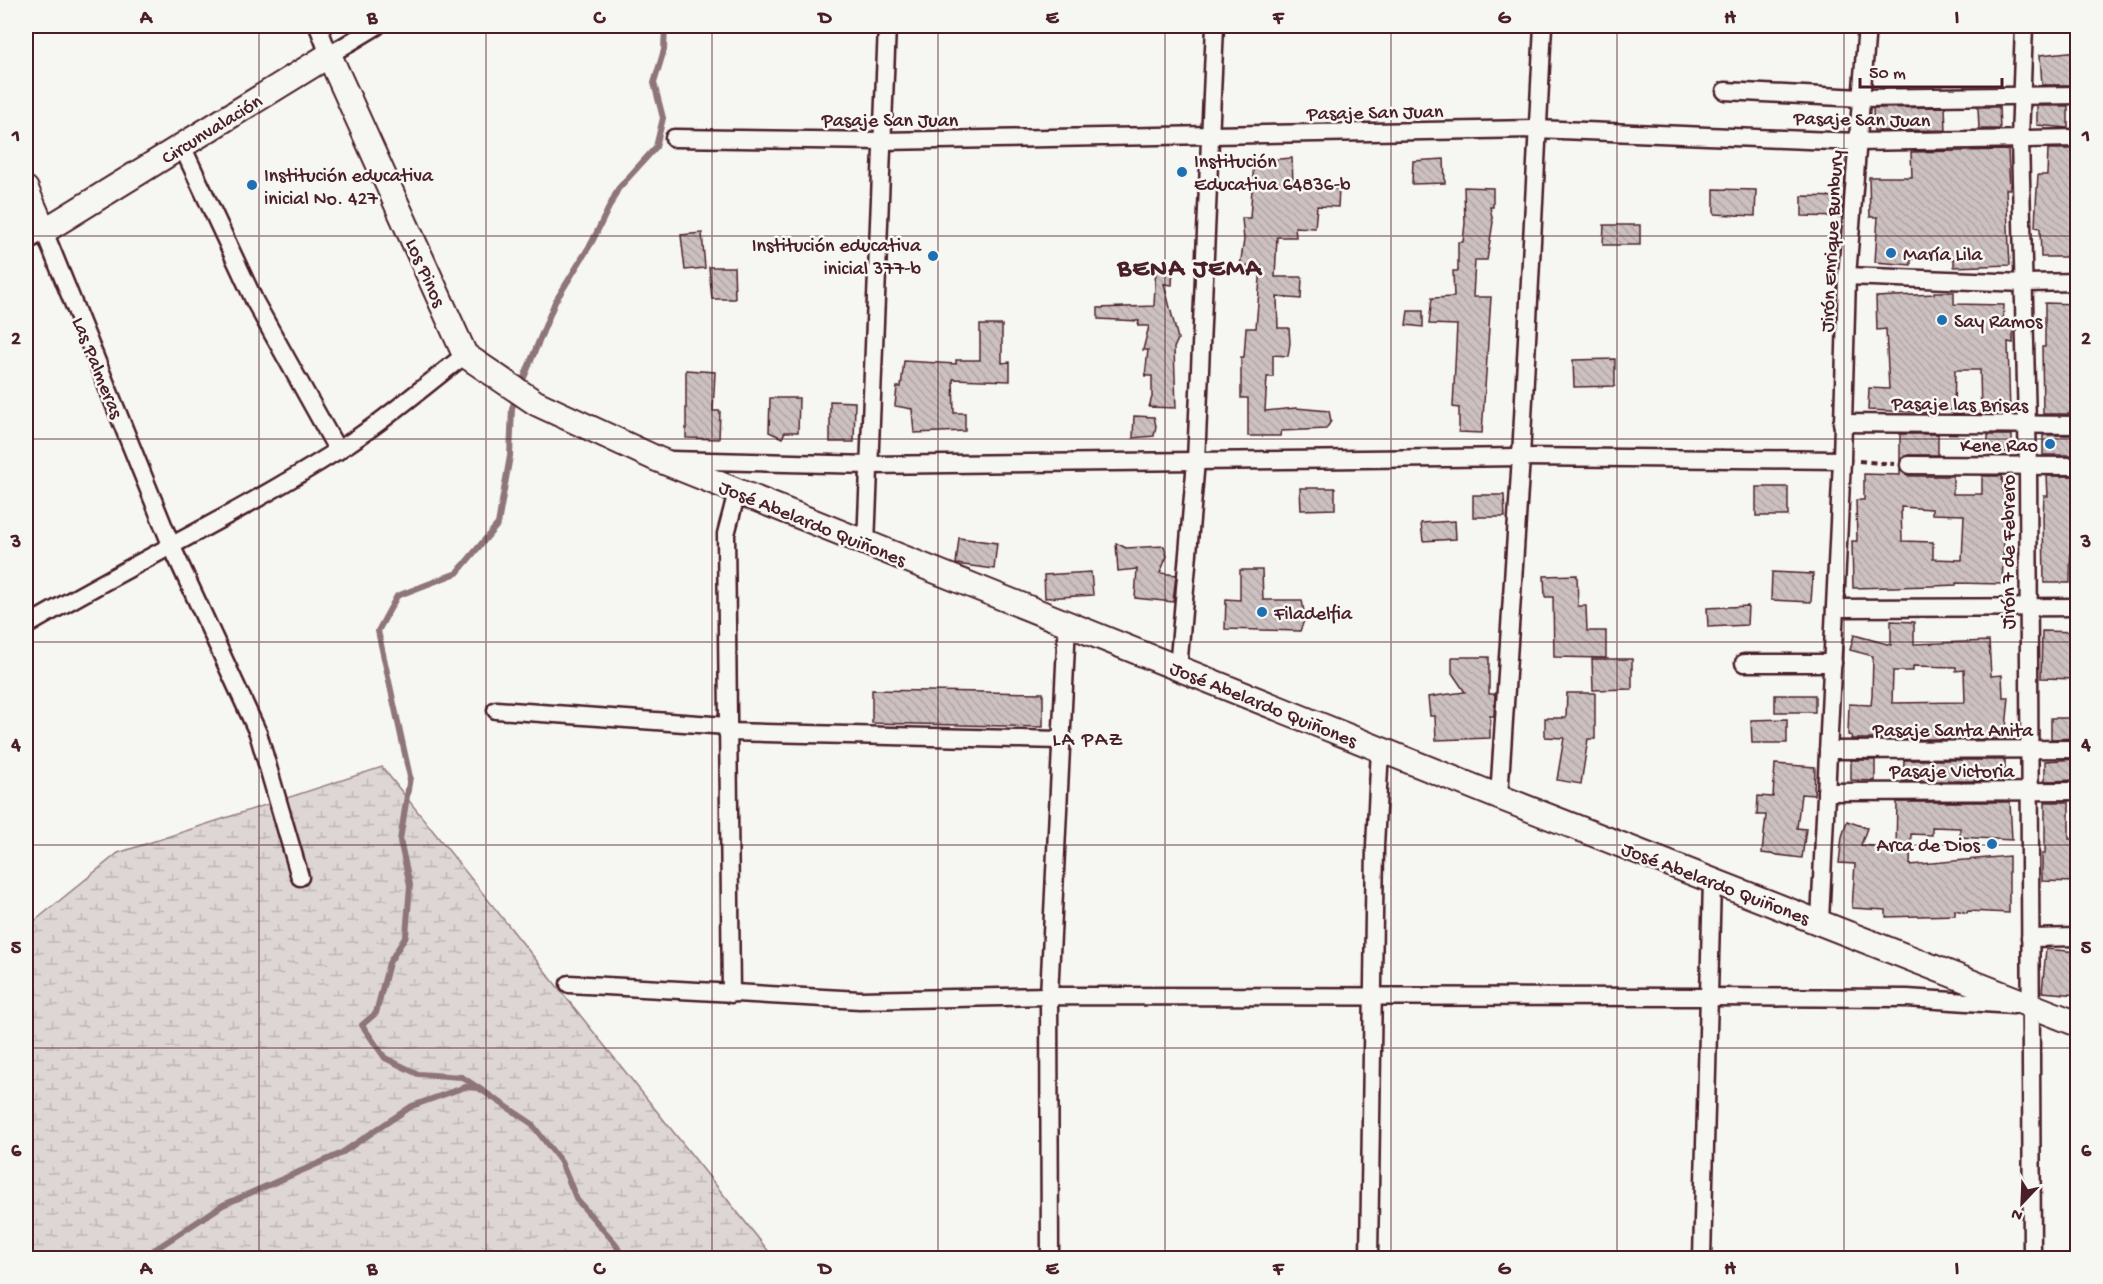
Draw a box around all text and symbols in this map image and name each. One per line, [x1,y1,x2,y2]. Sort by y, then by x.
text: A [139,8,154,31]
text: B [366,8,378,31]
text: C [593,8,607,31]
text: D [816,8,832,31]
text: E [1046,8,1060,31]
text: F [1272,8,1285,31]
text: G [1498,8,1512,31]
text: H [1724,8,1736,31]
text: I [1955,8,1960,31]
scale bar [1860,51,2002,89]
text: 50 m [1869,64,1906,85]
street label: Circunvalación [158,91,268,171]
street label: Pasaje San Juan [1306,102,1444,127]
street label: Pasaje San Juan [1792,109,1931,134]
street label: Pasaje San Juan [821,111,959,134]
text: 1 [11,126,20,149]
text: 1 [2081,126,2090,149]
street label: Jirón Enrique Bunbury [1817,149,1850,333]
place label: Institución Educativa 64836-b [1194,152,1351,198]
marker: Institución Educativa 64836-b [1175,165,1189,179]
place label: Institución educativa inicial No. 427 [264,166,434,212]
marker: Institución educativa inicial No. 427 [245,178,259,192]
street label: Los Pinos [399,236,449,312]
place label: Institución educativa inicial 377-b [752,236,922,282]
place label: María Lila [1903,245,1983,268]
marker: María Lila [1884,246,1898,260]
marker: Institución educativa inicial 377-b [926,249,940,263]
district label: BENA JEMA [1117,255,1263,286]
place label: Say Ramos [1954,312,2043,335]
marker: Say Ramos [1935,313,1949,327]
street label: Las Palmeras [65,314,127,423]
text: 2 [11,329,21,352]
text: 2 [2081,329,2091,352]
street label: Pasaje las Brisas [1890,394,2029,419]
place label: Kene Rao [1960,436,2038,459]
marker: Kene Rao [2043,437,2057,451]
street label: Jirón 7 de Febrero [1999,475,2022,629]
street label: José Abelardo Quiñones [715,477,909,574]
text: 3 [10,532,21,555]
text: 3 [2080,532,2091,555]
place label: Filadelfia [1273,604,1353,627]
marker: Filadelfia [1255,605,1269,619]
street label: José Abelardo Quiñones [1166,658,1360,755]
street label: Pasaje Santa Anita [1872,721,2034,744]
district label: LA PAZ [1052,729,1124,754]
text: 4 [10,735,21,758]
text: 4 [2080,735,2091,758]
street label: Pasaje Victoria [1889,762,2015,785]
place label: Arca de Dios [1877,836,1981,859]
marker: Arca de Dios [1985,837,1999,851]
street label: José Abelardo Quiñones [1617,839,1813,932]
text: 5 [11,938,22,961]
text: 5 [2081,938,2092,961]
text: 6 [11,1141,22,1164]
text: 6 [2081,1141,2092,1164]
north arrow [1992,1173,2052,1233]
text: N [2008,1203,2026,1224]
text: A [139,1259,154,1282]
text: B [366,1259,378,1282]
text: C [593,1259,607,1282]
text: D [816,1259,832,1282]
text: E [1046,1259,1060,1282]
text: F [1272,1259,1285,1282]
text: G [1498,1259,1512,1282]
text: H [1724,1259,1736,1282]
text: I [1955,1259,1960,1282]

